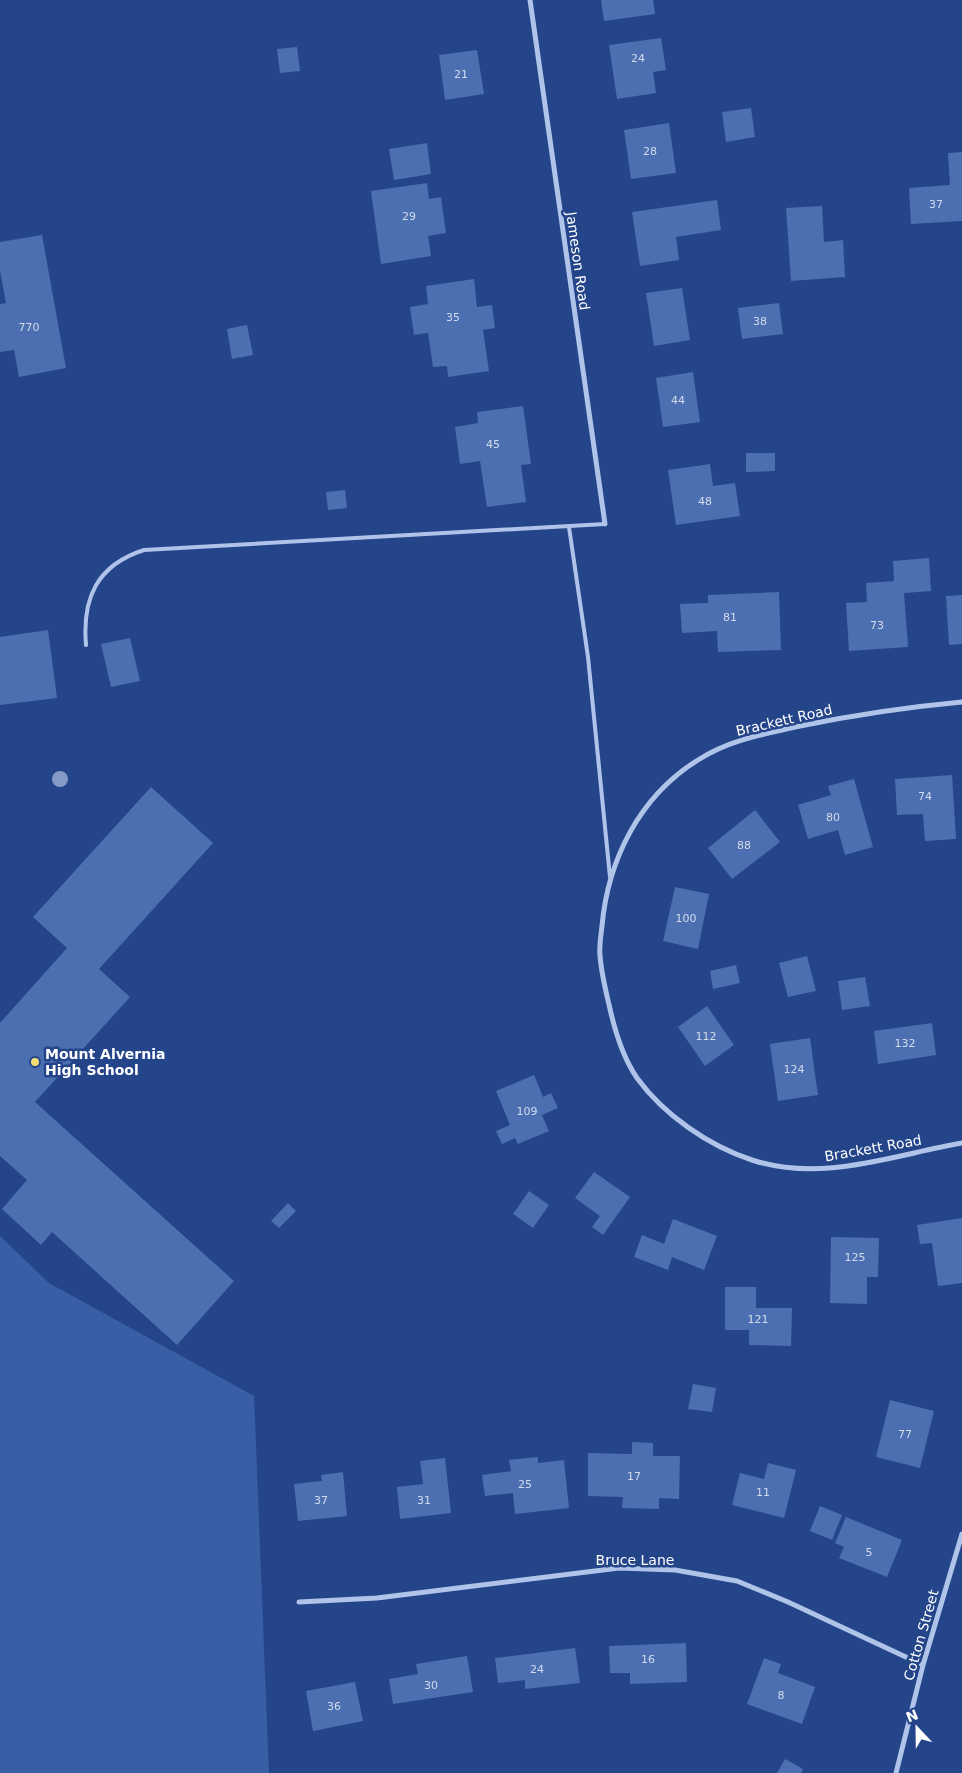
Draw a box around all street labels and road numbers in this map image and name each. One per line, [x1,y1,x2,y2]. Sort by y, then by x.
street label: Jameson Road [563,210,593,311]
street label: Brackett Road [734,701,834,739]
street label: Brackett Road [823,1132,923,1164]
street label: Bruce Lane [596,1552,674,1568]
street label: Cotton Street [900,1587,942,1682]

